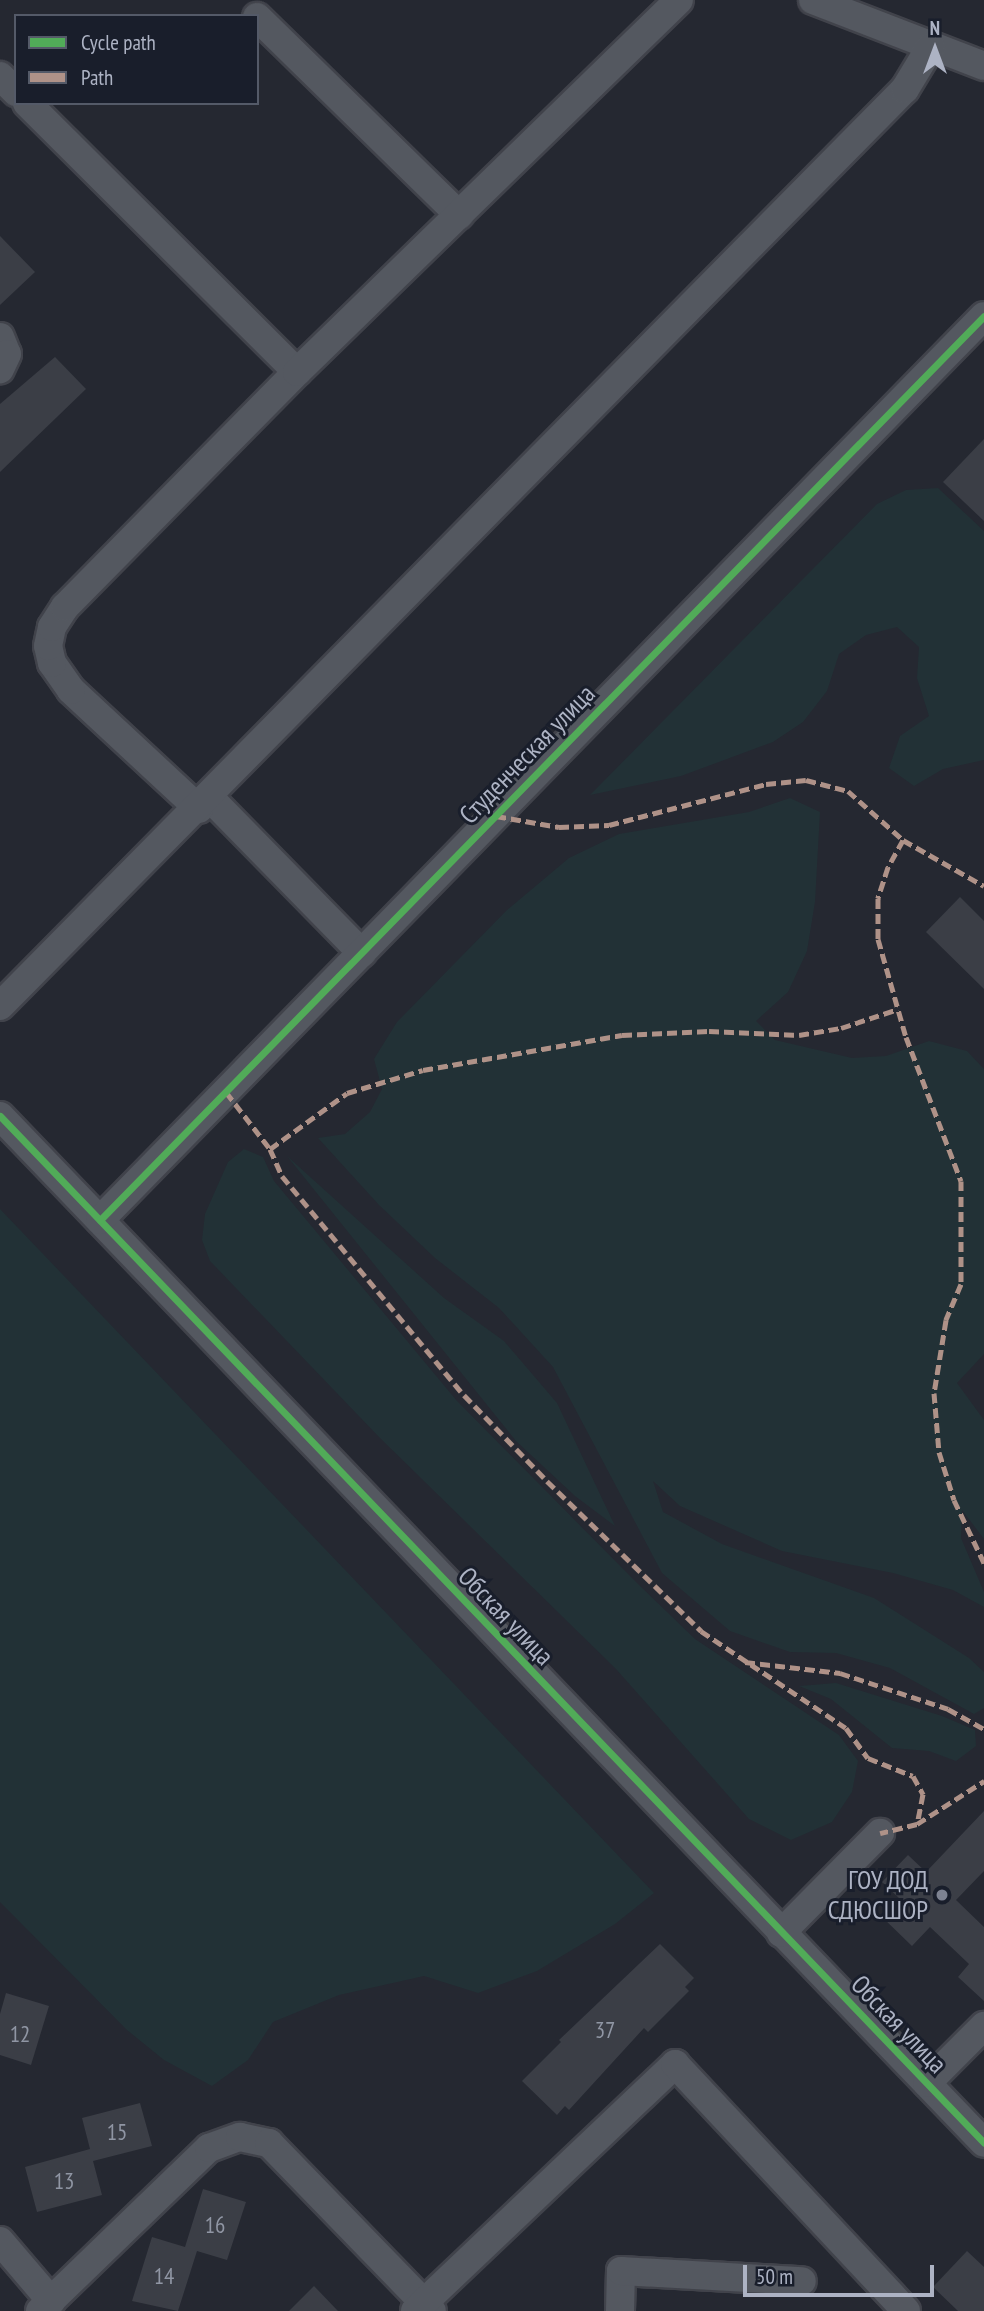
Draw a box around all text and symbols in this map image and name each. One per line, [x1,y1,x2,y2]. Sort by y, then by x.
legend [14,14,259,105]
north arrow [900,14,970,84]
text: N [930,16,940,40]
text: Cycle path [81,29,156,56]
text: Path [81,64,113,91]
street label: Студенческая улица [453,678,601,830]
street label: Обская улица [452,1561,560,1671]
place label: ГОУ ДОД СДЮСШОР [828,1864,928,1926]
marker: ГОУ ДОД СДЮСШОР [934,1887,950,1903]
street label: Обская улица [845,1969,953,2079]
house number: 37 [595,2016,615,2044]
house number: 12 [10,2020,30,2048]
house number: 15 [107,2118,127,2146]
house number: 13 [54,2167,74,2195]
house number: 16 [205,2211,225,2239]
scale bar [746,2252,937,2296]
house number: 14 [154,2262,174,2290]
text: 50 m [756,2263,793,2290]

